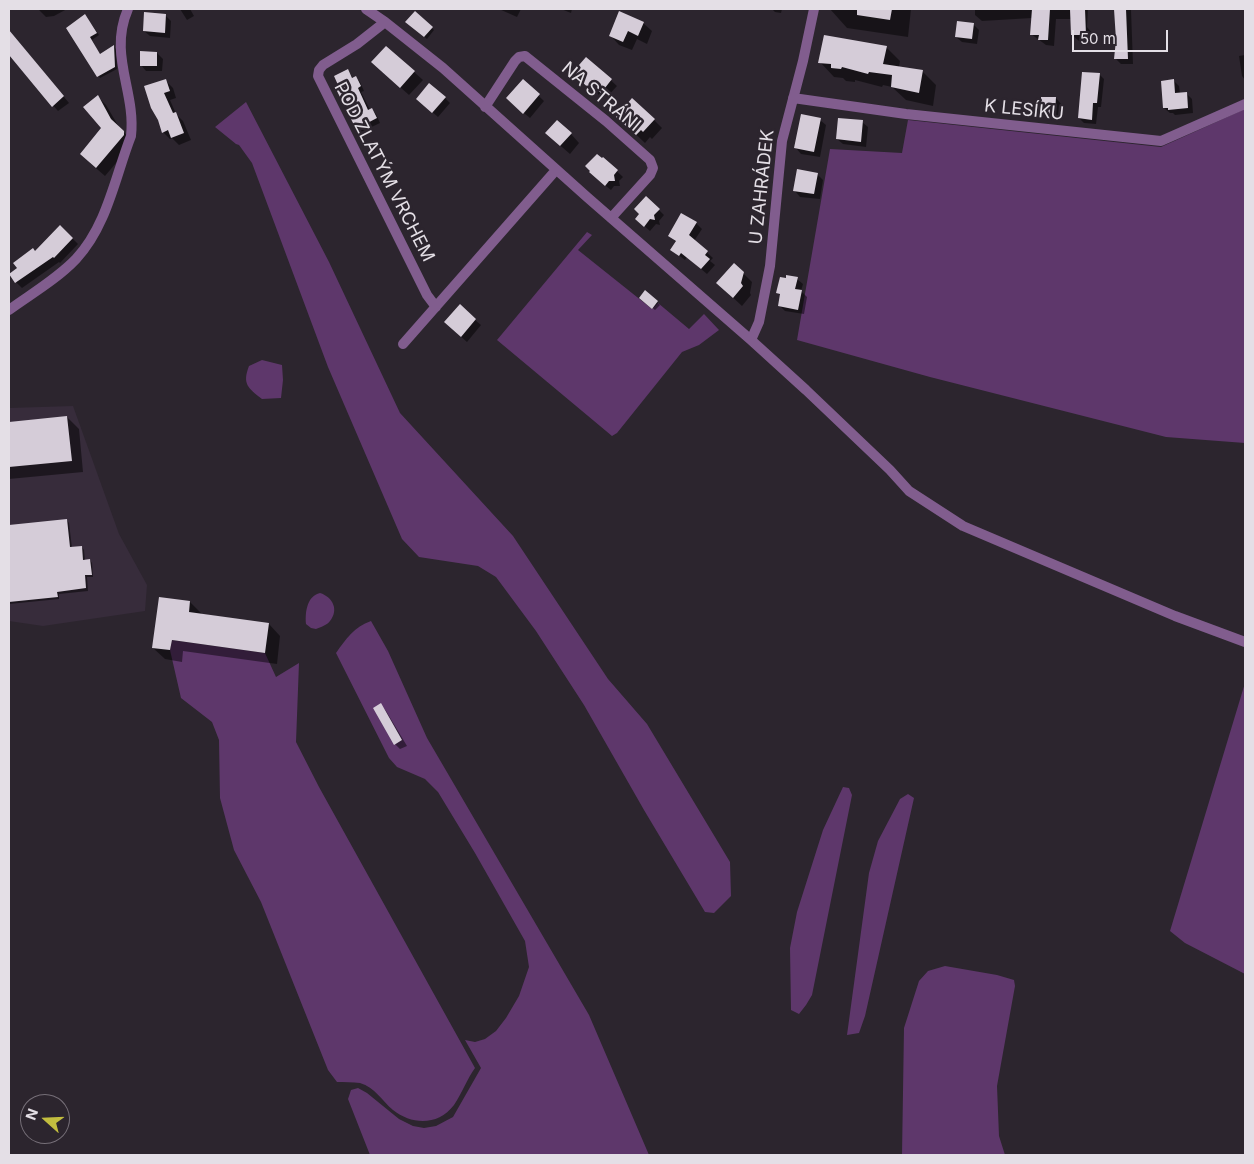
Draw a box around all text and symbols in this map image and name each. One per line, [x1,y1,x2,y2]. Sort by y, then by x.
scale bar [1074,20,1170,52]
text: 50 m [1080,29,1116,48]
street label: NA STRÁNI [557,58,645,136]
street label: POD ZLATÝM VRCHEM [329,79,439,265]
street label: K LESÍKU [983,95,1065,125]
street label: U ZAHRÁDEK [745,128,779,246]
north arrow [20,1094,70,1144]
text: N [22,1106,41,1122]

